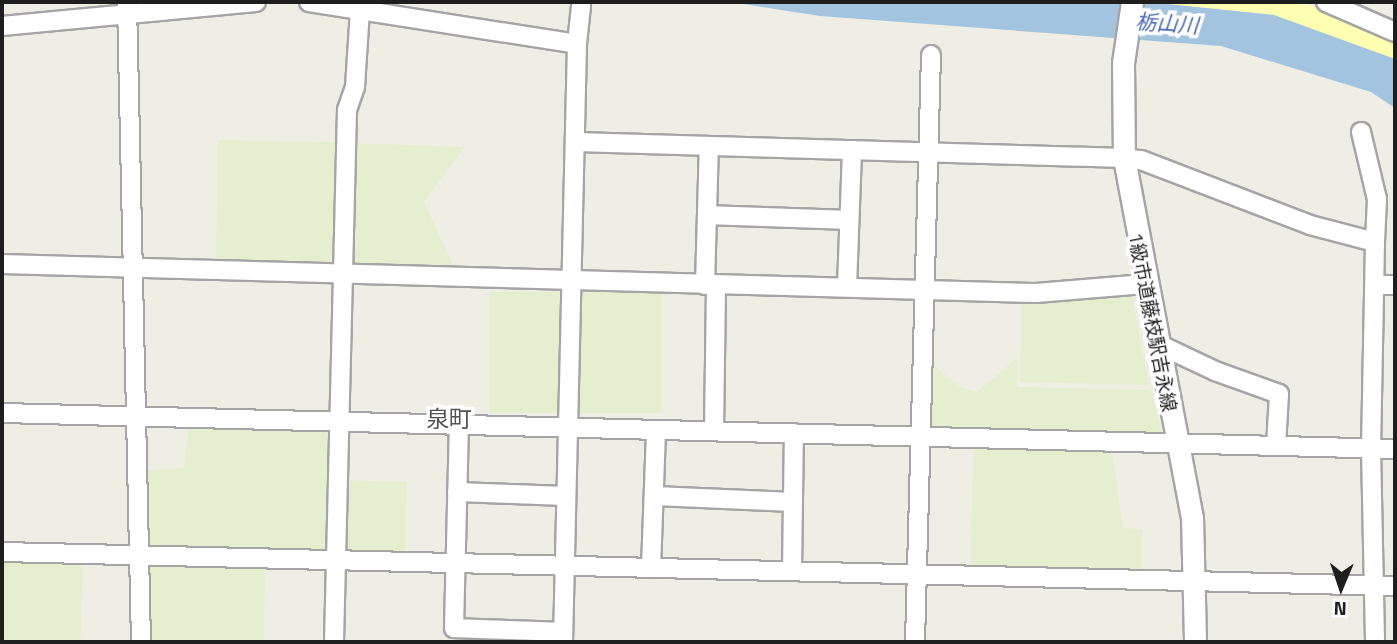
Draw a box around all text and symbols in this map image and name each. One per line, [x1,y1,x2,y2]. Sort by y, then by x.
water label: 栃山川 [1135,8,1199,38]
street label: 1級市道藤枝駅吉永線 [1124,231,1182,413]
district label: 泉町 [426,405,472,433]
north arrow [1306,553,1376,623]
text: N [1333,595,1347,624]

